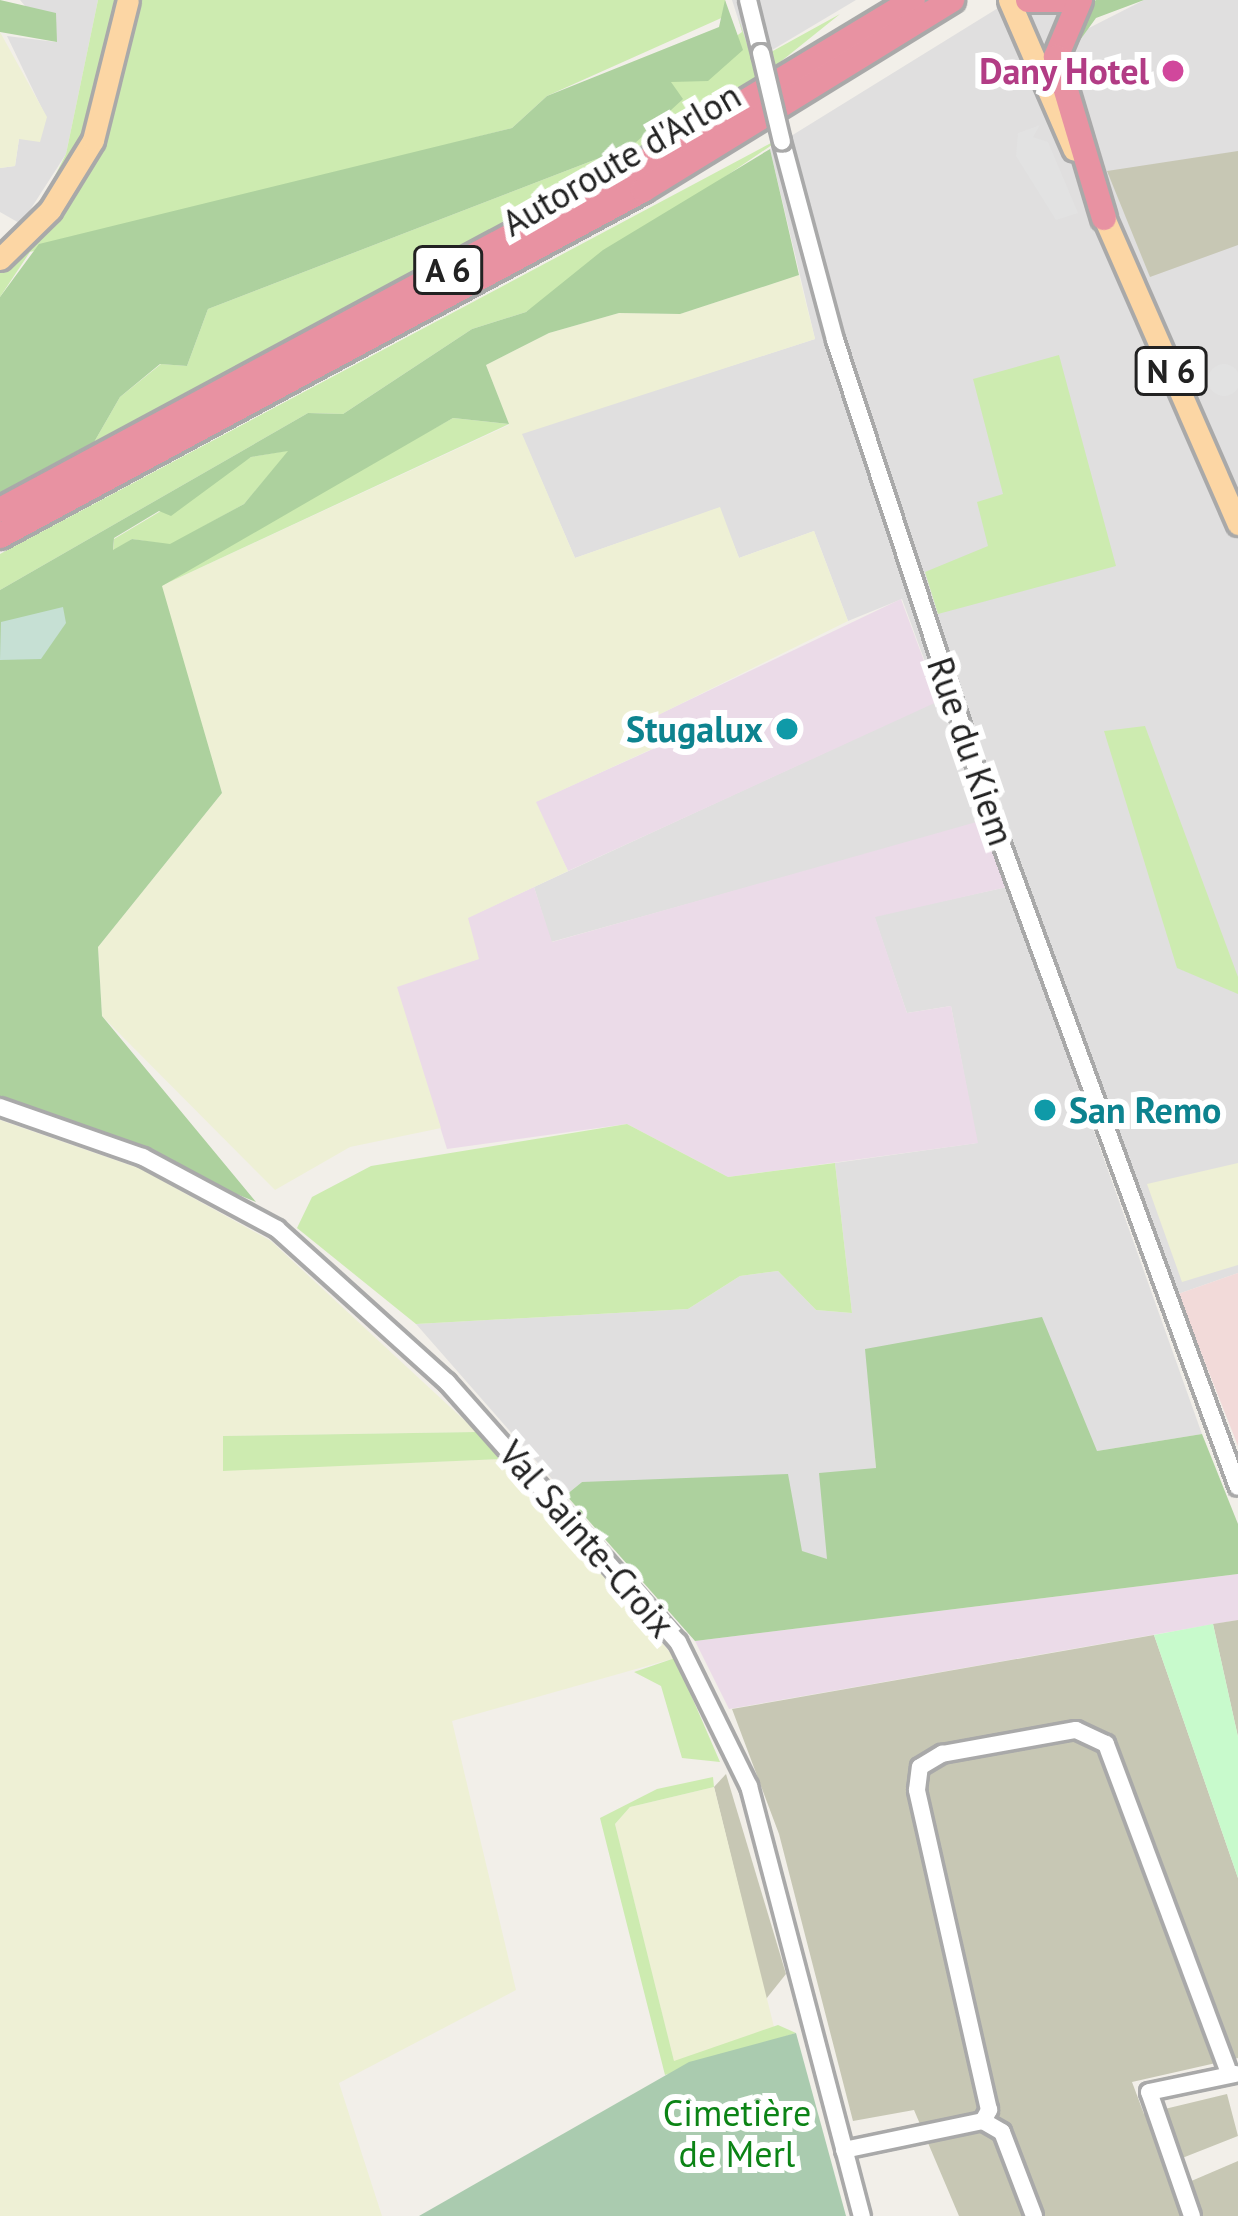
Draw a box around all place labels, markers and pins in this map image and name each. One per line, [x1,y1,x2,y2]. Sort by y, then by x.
place label: Dany Hotel [978,49,1149,93]
marker: Dany Hotel [1160,58,1186,84]
place label: Stugalux [626,707,763,751]
marker: Stugalux [774,716,800,742]
place label: San Remo [1069,1088,1221,1132]
marker: San Remo [1032,1097,1058,1123]

